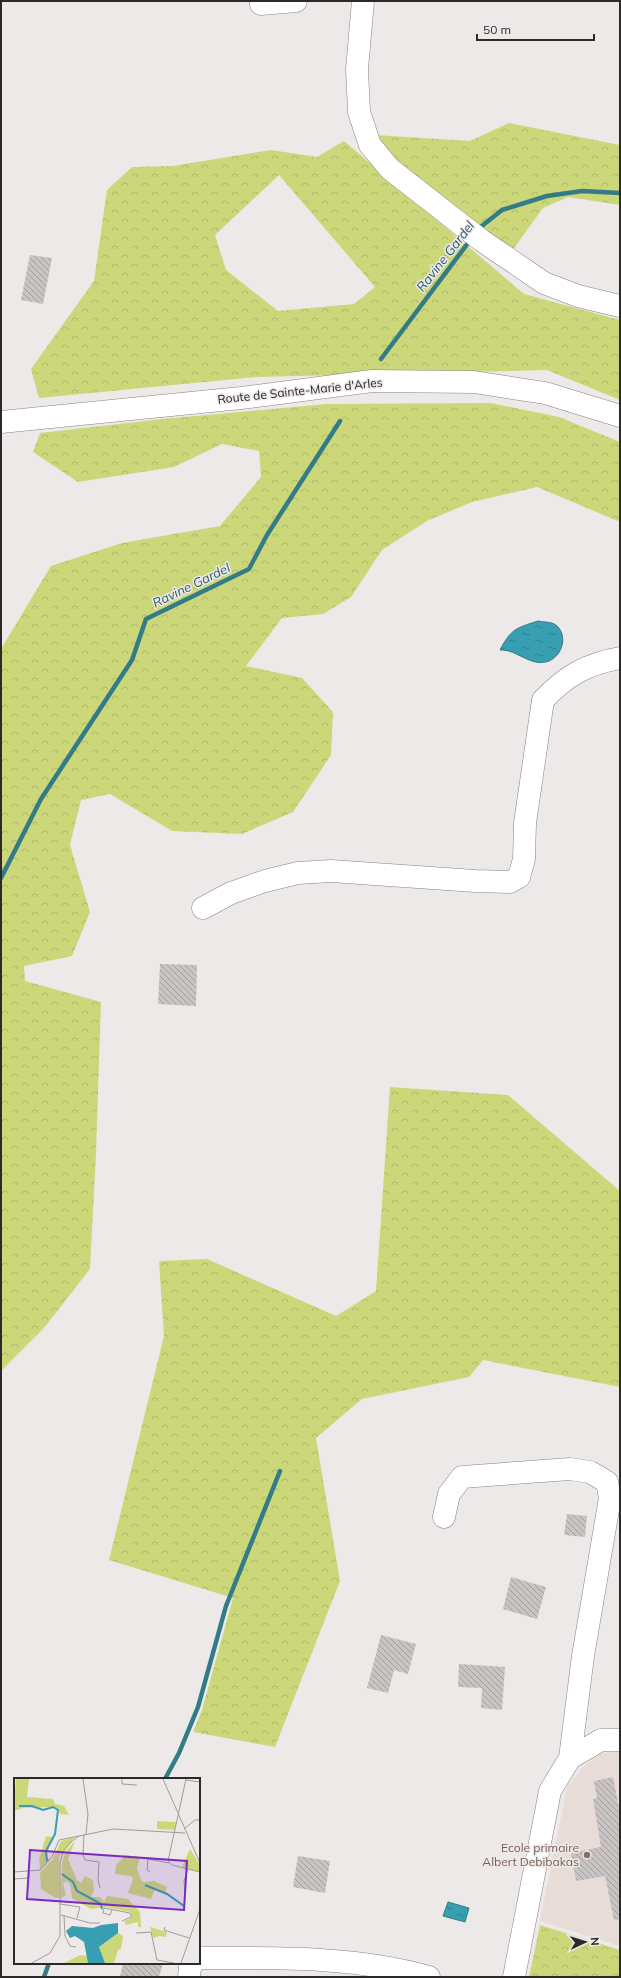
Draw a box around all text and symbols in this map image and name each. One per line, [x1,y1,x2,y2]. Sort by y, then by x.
scale bar [477,16,594,42]
text: 50 m [483,22,511,37]
water label: Ravine Gardel [413,217,478,294]
street label: Route de Sainte-Marie d'Arles [217,374,383,407]
water label: Ravine Gardel [149,559,233,611]
inset map [14,1778,200,1964]
place label: Ecole primaire Albert Debibakas [482,1840,579,1869]
marker: Ecole primaire Albert Debibakas [582,1850,592,1860]
north arrow [565,1922,605,1962]
text: N [588,1937,602,1946]

